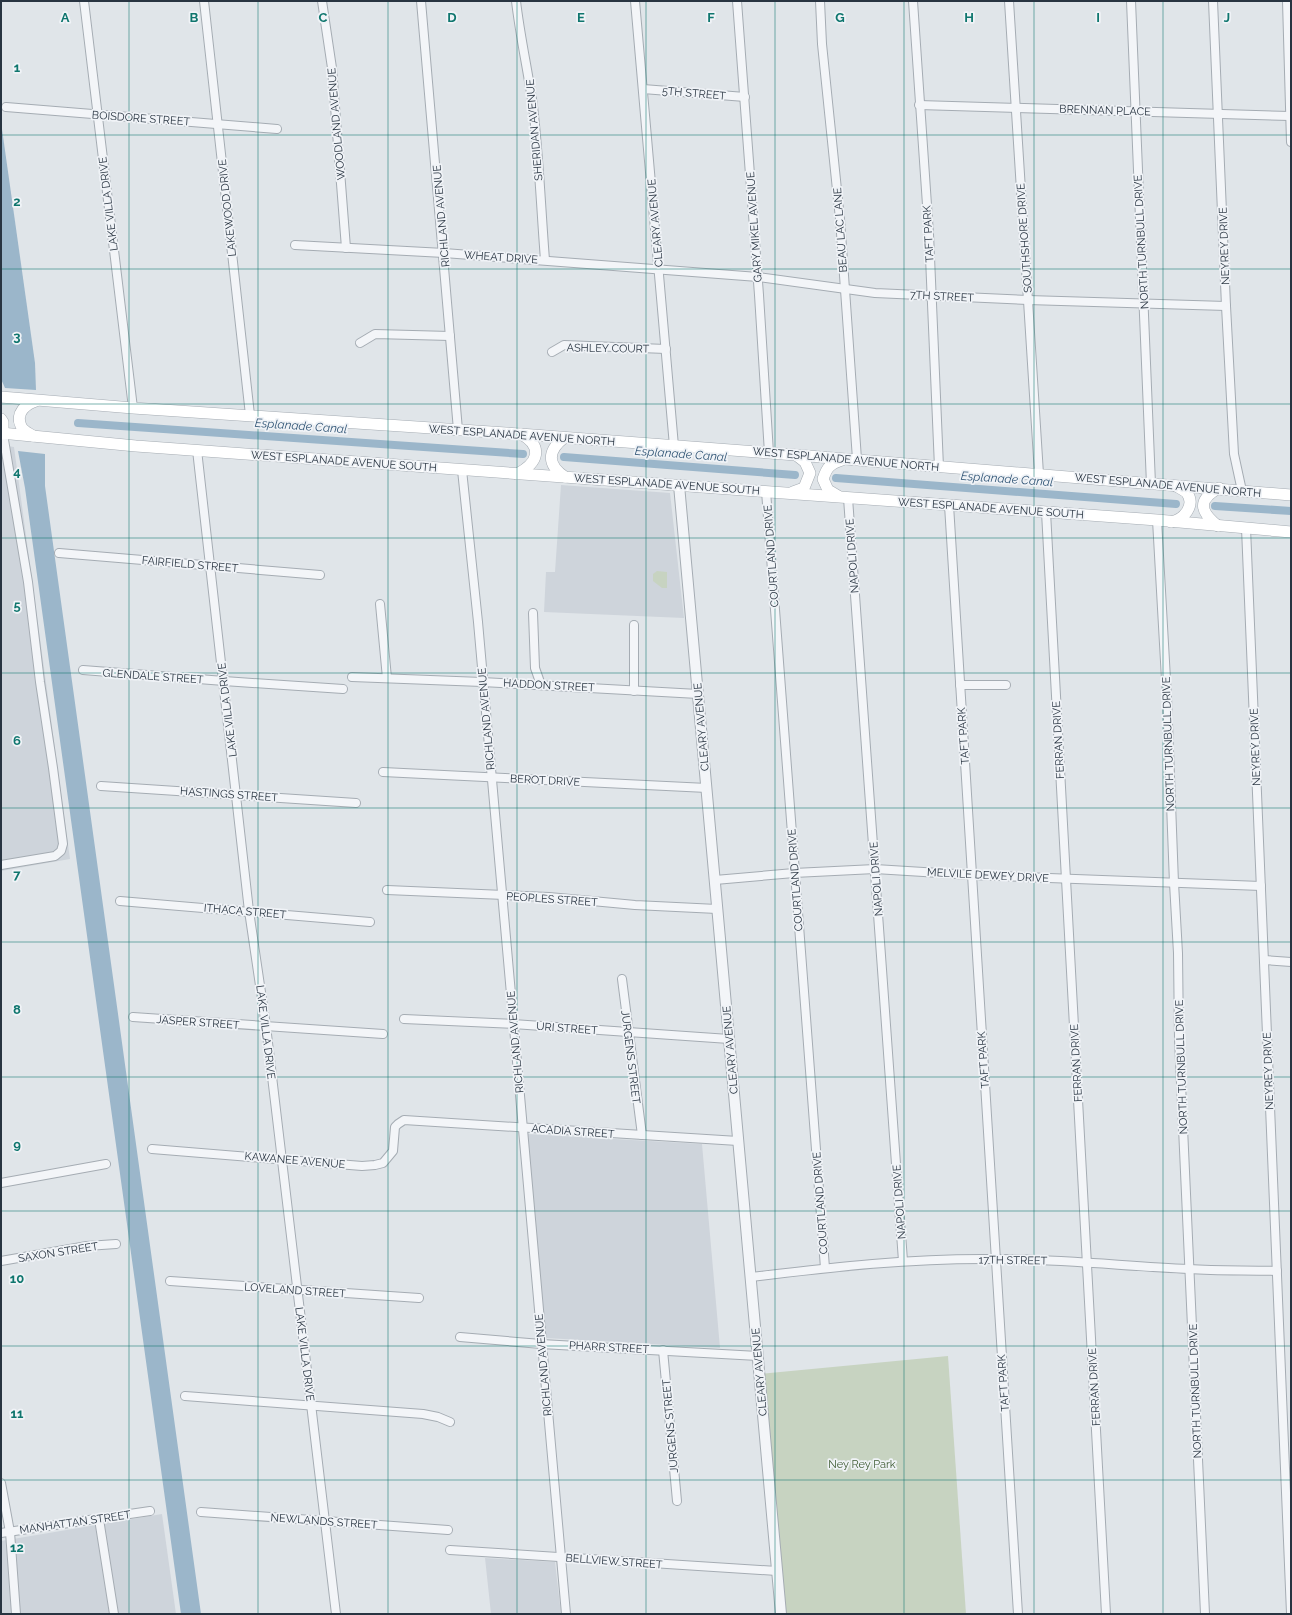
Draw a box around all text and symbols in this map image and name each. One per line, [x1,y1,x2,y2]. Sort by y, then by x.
text: A [61,10,70,25]
text: B [190,10,199,25]
text: C [319,10,328,25]
text: D [447,10,457,25]
text: E [577,10,585,25]
text: F [707,10,715,25]
text: G [835,10,845,25]
text: H [964,10,974,25]
text: I [1096,10,1100,25]
text: J [1224,10,1230,25]
text: 1 [14,60,21,75]
street label: WOODLAND AVENUE [325,67,348,181]
street label: SHERIDAN AVENUE [524,78,545,181]
street label: 5TH STREET [662,84,727,103]
street label: BRENNAN PLACE [1059,102,1151,119]
street label: BOISDORE STREET [91,109,191,128]
street label: LAKE VILLA DRIVE [96,156,121,252]
street label: LAKEWOOD DRIVE [216,158,239,257]
street label: RICHLAND AVENUE [431,164,452,268]
street label: GARY MIKEL AVENUE [744,171,765,283]
street label: NORTH TURNBULL DRIVE [1131,174,1152,310]
street label: CLEARY AVENUE [645,178,666,268]
street label: SOUTHSHORE DRIVE [1014,182,1035,293]
street label: BEAU LAC LANE [831,187,850,273]
text: 2 [13,194,21,209]
street label: TAFT PARK [920,204,936,263]
street label: NEYREY DRIVE [1217,207,1232,285]
street label: WHEAT DRIVE [464,248,539,267]
street label: 7TH STREET [910,288,975,305]
text: 3 [13,329,21,344]
street label: ASHLEY COURT [567,341,650,356]
water label: Esplanade Canal [254,416,348,436]
street label: WEST ESPLANADE AVENUE NORTH [428,422,616,449]
water label: Esplanade Canal [634,444,728,464]
street label: WEST ESPLANADE AVENUE NORTH [752,445,940,474]
street label: WEST ESPLANADE AVENUE SOUTH [251,449,437,474]
text: 4 [13,464,21,479]
water label: Esplanade Canal [960,469,1054,489]
street label: WEST ESPLANADE AVENUE NORTH [1074,471,1262,500]
street label: WEST ESPLANADE AVENUE SOUTH [574,472,760,497]
street label: WEST ESPLANADE AVENUE SOUTH [898,496,1084,521]
street label: COURTLAND DRIVE [761,504,782,608]
street label: NAPOLI DRIVE [843,518,862,594]
street label: FAIRFIELD STREET [141,554,239,575]
text: 5 [13,598,21,613]
street label: LAKE VILLA DRIVE [215,662,240,758]
street label: GLENDALE STREET [102,666,204,687]
street label: RICHLAND AVENUE [476,667,497,771]
street label: NORTH TURNBULL DRIVE [1160,676,1177,812]
street label: HADDON STREET [503,677,595,694]
street label: CLEARY AVENUE [691,682,712,772]
street label: FERRAN DRIVE [1050,700,1067,779]
street label: TAFT PARK [955,706,972,765]
street label: NEYREY DRIVE [1248,708,1263,786]
text: 6 [13,733,21,748]
street label: BEROT DRIVE [510,772,581,789]
street label: HASTINGS STREET [180,785,279,804]
street label: COURTLAND DRIVE [785,828,806,932]
street label: NAPOLI DRIVE [867,841,886,917]
street label: MELVILE DEWEY DRIVE [927,866,1050,885]
text: 7 [13,867,21,882]
street label: PEOPLES STREET [506,890,598,909]
street label: ITHACA STREET [203,901,287,922]
street label: LAKE VILLA DRIVE [253,984,278,1080]
street label: RICHLAND AVENUE [505,990,526,1094]
street label: NORTH TURNBULL DRIVE [1173,999,1190,1135]
text: 8 [13,1002,21,1017]
street label: CLEARY AVENUE [720,1005,741,1095]
street label: JURGENS STREET [618,1010,643,1105]
street label: JASPER STREET [156,1013,240,1032]
street label: URI STREET [536,1020,598,1037]
street label: FERRAN DRIVE [1068,1023,1085,1102]
street label: TAFT PARK [975,1030,992,1089]
street label: NEYREY DRIVE [1261,1032,1276,1110]
street label: ACADIA STREET [531,1122,615,1141]
text: 9 [13,1137,21,1152]
street label: KAWANEE AVENUE [244,1150,346,1171]
street label: COURTLAND DRIVE [810,1151,831,1255]
street label: NAPOLI DRIVE [890,1164,909,1240]
street label: SAXON STREET [17,1240,99,1265]
street label: 17TH STREET [979,1253,1048,1268]
text: 10 [10,1271,24,1286]
street label: LOVELAND STREET [244,1280,347,1301]
street label: LAKE VILLA DRIVE [292,1306,317,1402]
street label: RICHLAND AVENUE [533,1313,554,1417]
street label: NORTH TURNBULL DRIVE [1187,1323,1204,1459]
street label: CLEARY AVENUE [749,1327,770,1417]
street label: PHARR STREET [569,1339,650,1356]
street label: FERRAN DRIVE [1086,1347,1103,1426]
street label: TAFT PARK [995,1353,1012,1412]
street label: JURGENS STREET [660,1378,681,1473]
text: 11 [11,1406,24,1421]
park label: Ney Rey Park [828,1458,896,1471]
street label: MANHATTAN STREET [18,1508,132,1537]
street label: NEWLANDS STREET [270,1511,378,1532]
text: 12 [10,1540,24,1555]
street label: BELLVIEW STREET [565,1552,663,1571]

